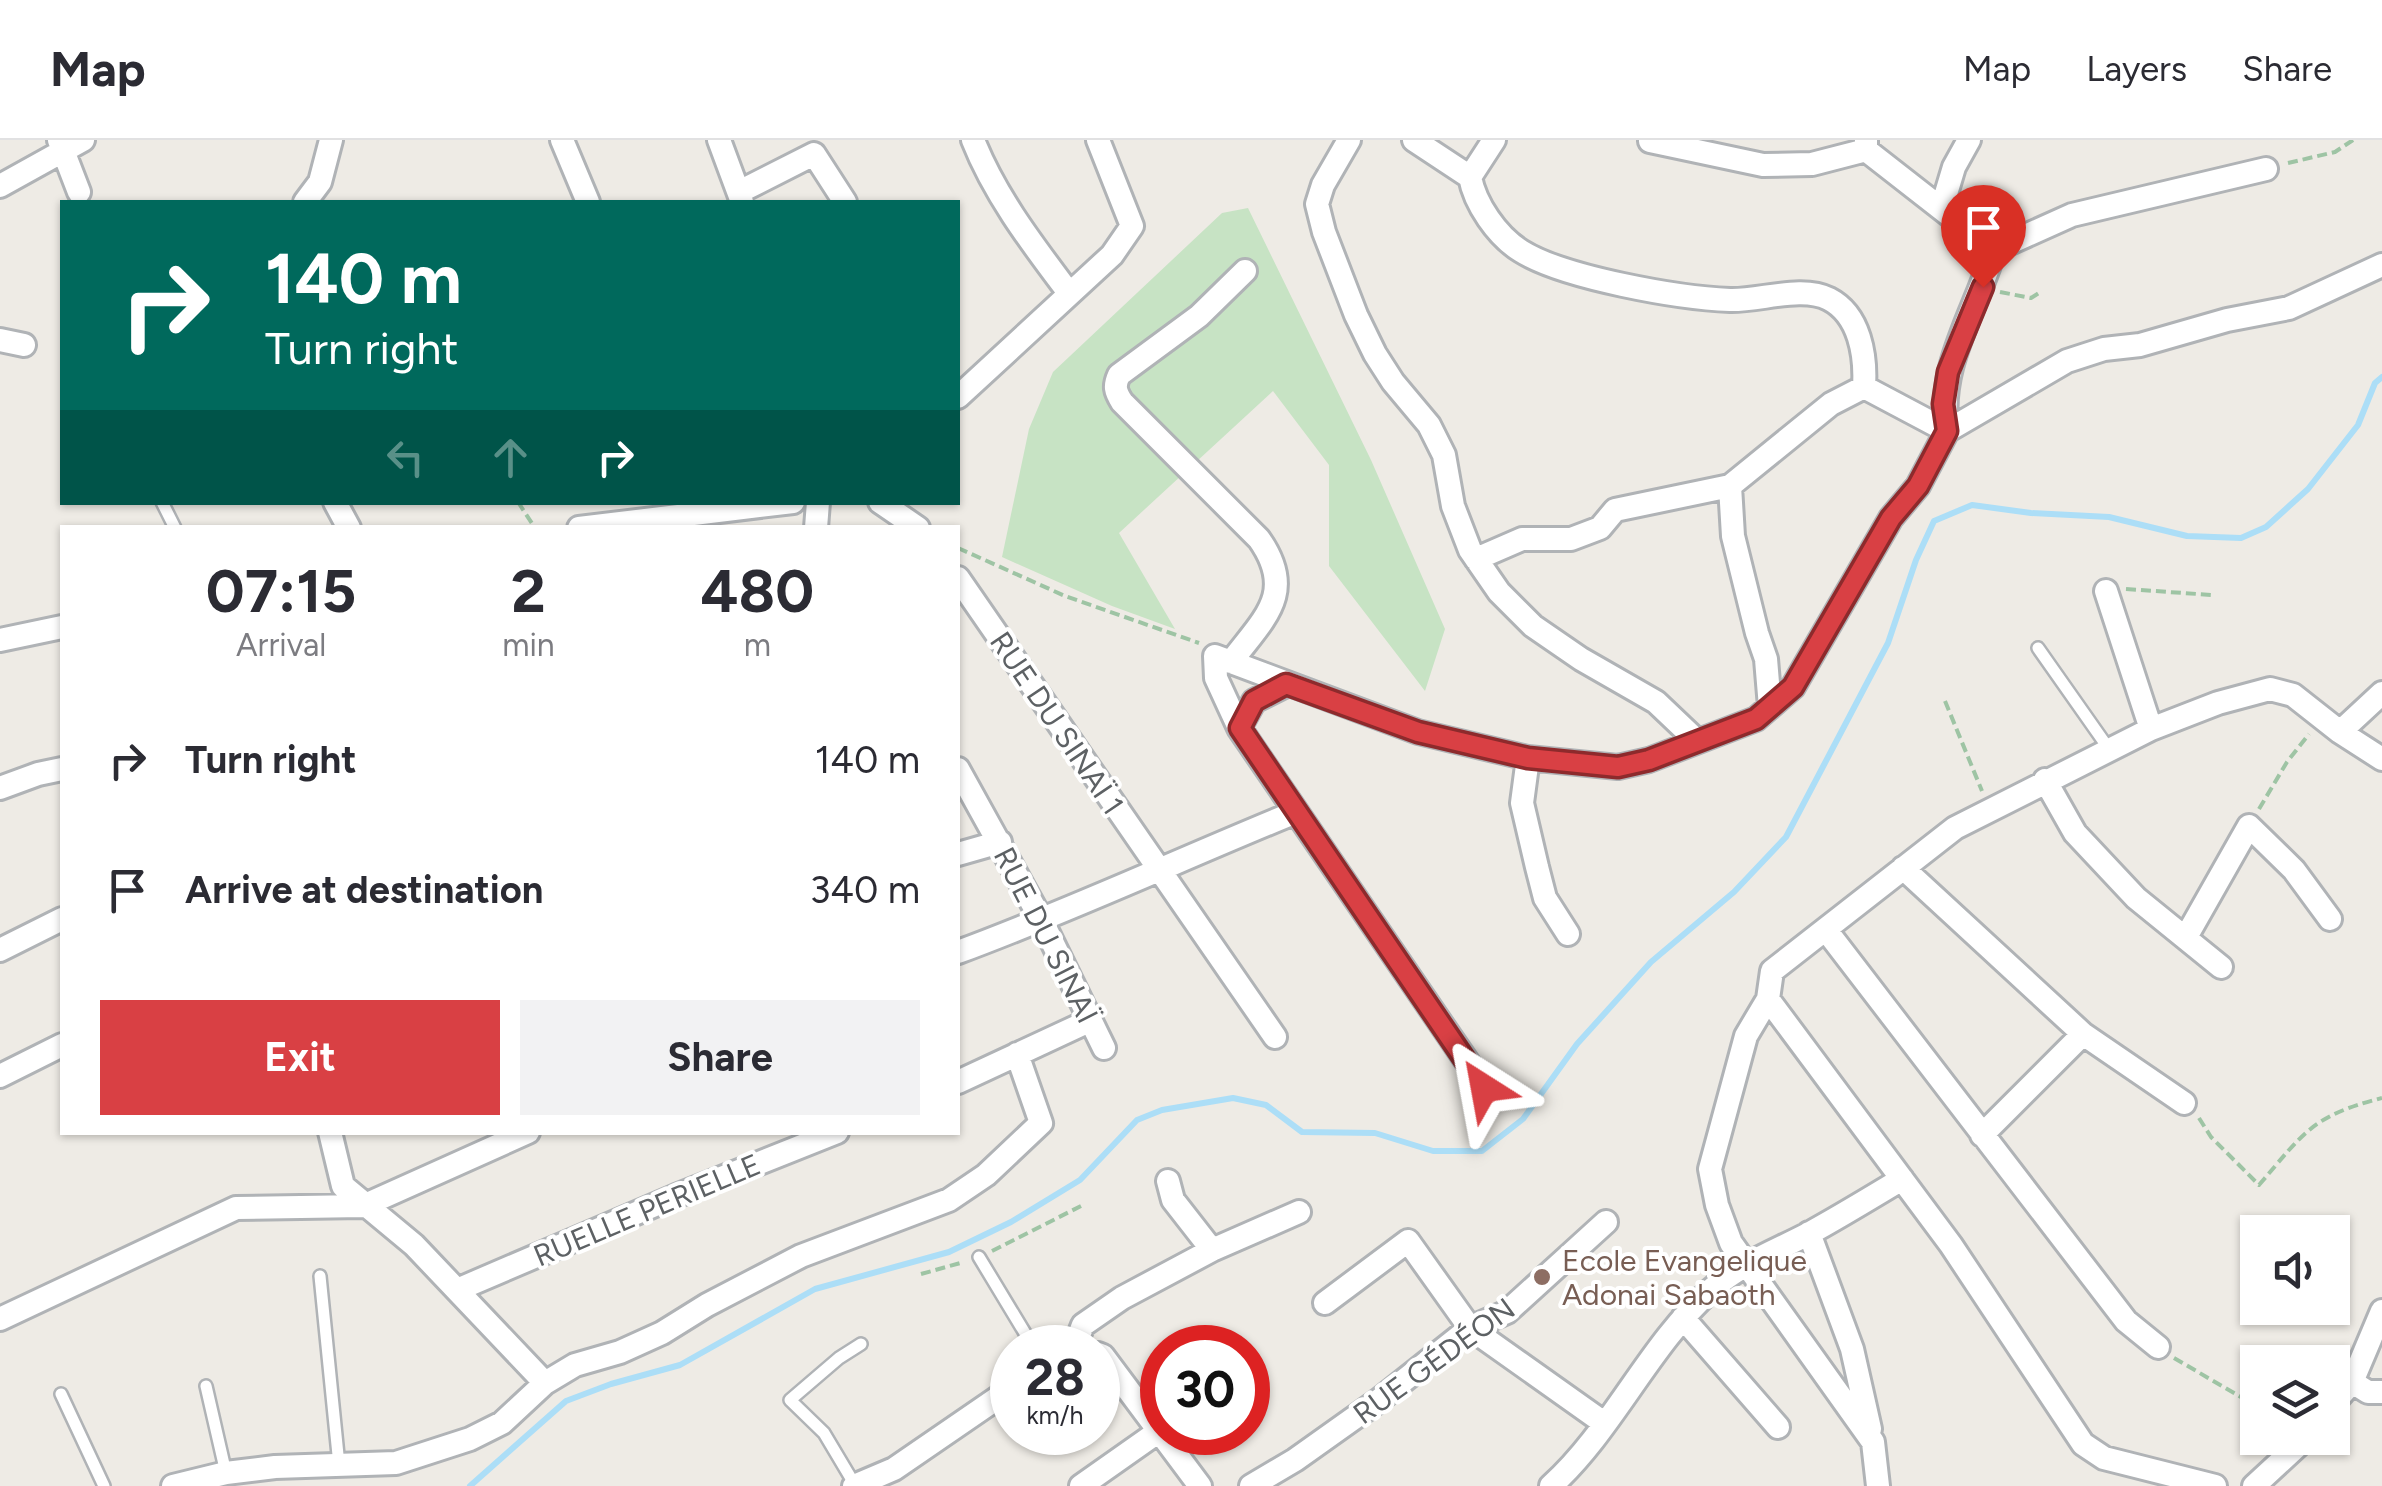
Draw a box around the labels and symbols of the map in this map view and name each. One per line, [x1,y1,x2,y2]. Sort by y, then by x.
pin [1941,185,2026,288]
street label: RUE DU SINAÏ 1 [982,625,1132,821]
street label: RUE DU SINAÏ [986,841,1106,1029]
position arrow [1432,1036,1536,1140]
street label: RUELLE PERIELLE [528,1146,766,1274]
place label: Ecole Evangelique Adonai Sabaoth [1562,1242,1807,1313]
marker: Ecole Evangelique Adonai Sabaoth [1531,1266,1553,1288]
street label: RUE GÉDÉON [1346,1290,1522,1432]
speed limit sign: 30 [1140,1325,1270,1455]

